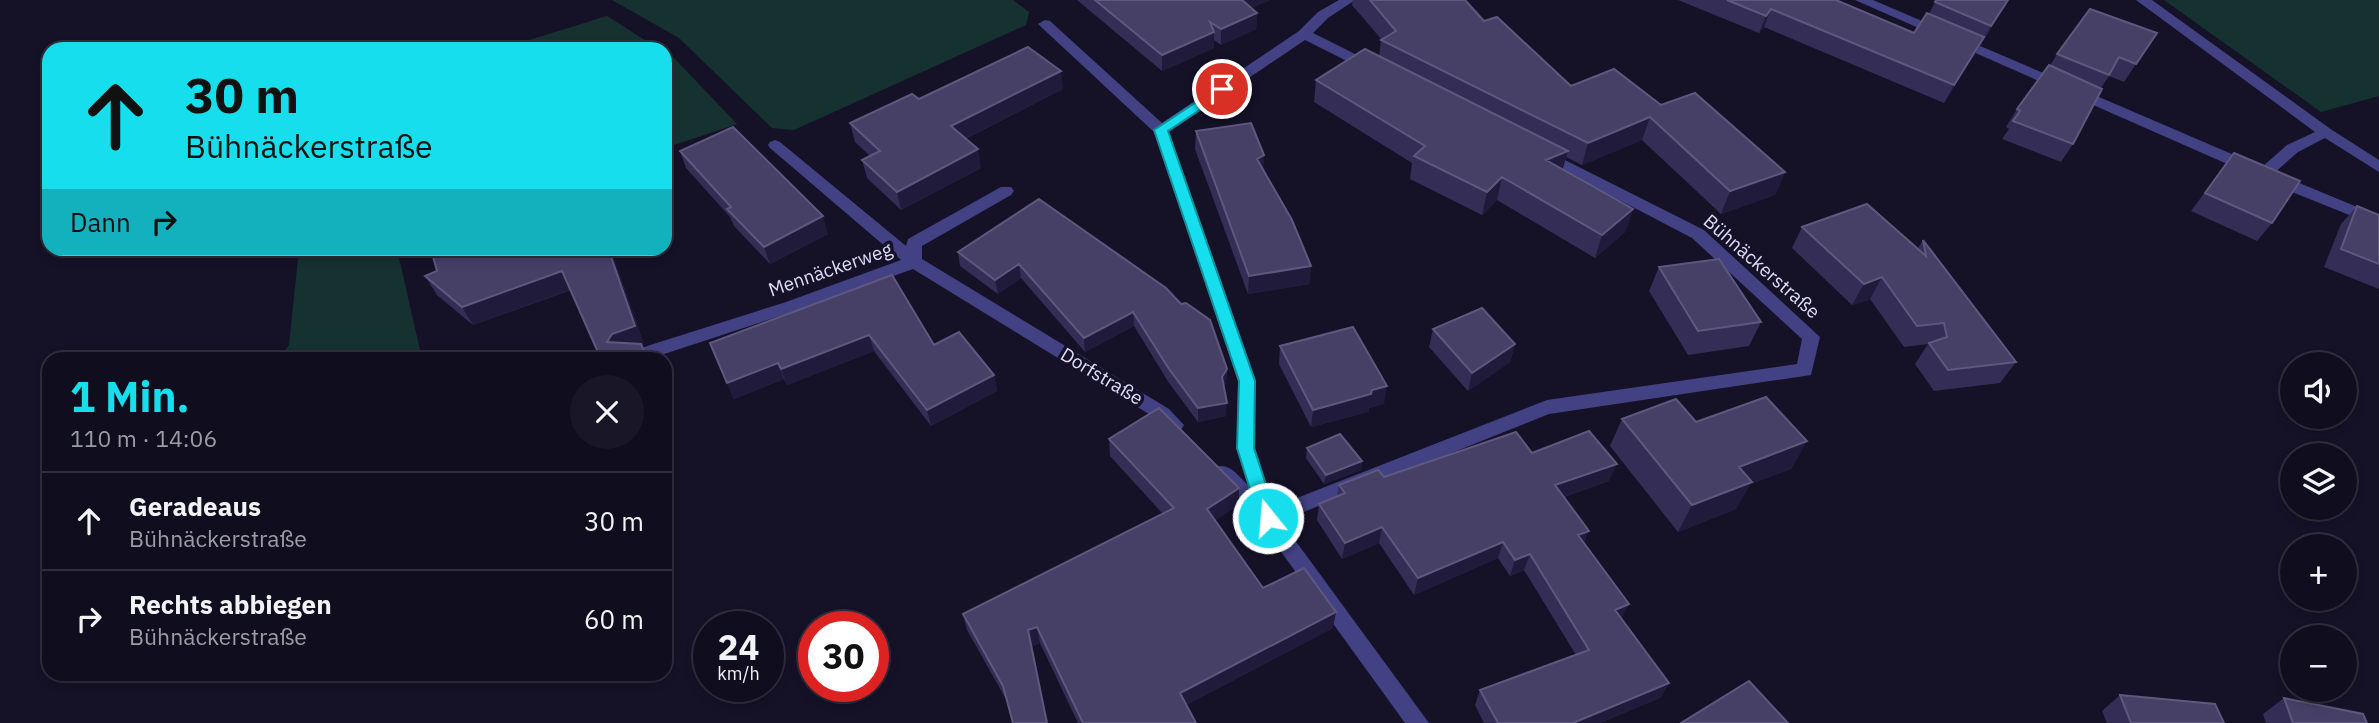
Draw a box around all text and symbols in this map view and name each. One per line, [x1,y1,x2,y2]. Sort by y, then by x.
pin [1192,59,1252,119]
text: 30 m [185,63,299,126]
icon: ahead [70,70,161,161]
icon: arrive [1203,70,1241,108]
text: Bühnäckerstraße [185,125,433,167]
icon: right [145,203,183,241]
text: Dann [70,205,131,239]
street label: Bühnäckerstraße [1699,209,1825,323]
street label: Mennäckerweg [765,237,895,301]
street label: Dorfstraße [1056,342,1148,410]
map controls [2280,352,2357,702]
button: sound [2280,352,2357,429]
text: 1 Min. [70,369,190,424]
button: close [570,375,644,449]
text: 110 m · 14:06 [70,423,217,453]
button: layers [2280,443,2357,520]
position arrow [1231,481,1305,555]
text: Geradeaus [129,489,261,523]
icon: ahead [70,502,108,540]
text: 30 m [584,504,644,538]
text: Bühnäckerstraße [129,523,307,553]
button: + [2280,534,2357,611]
text: Rechts abbiegen [129,587,332,621]
icon: right [70,600,108,638]
text: 60 m [584,602,644,636]
speed limit sign: 30 [798,611,889,702]
text: Bühnäckerstraße [129,621,307,651]
text: 24 [717,624,760,670]
button: − [2280,625,2357,702]
text: km/h [717,662,760,685]

